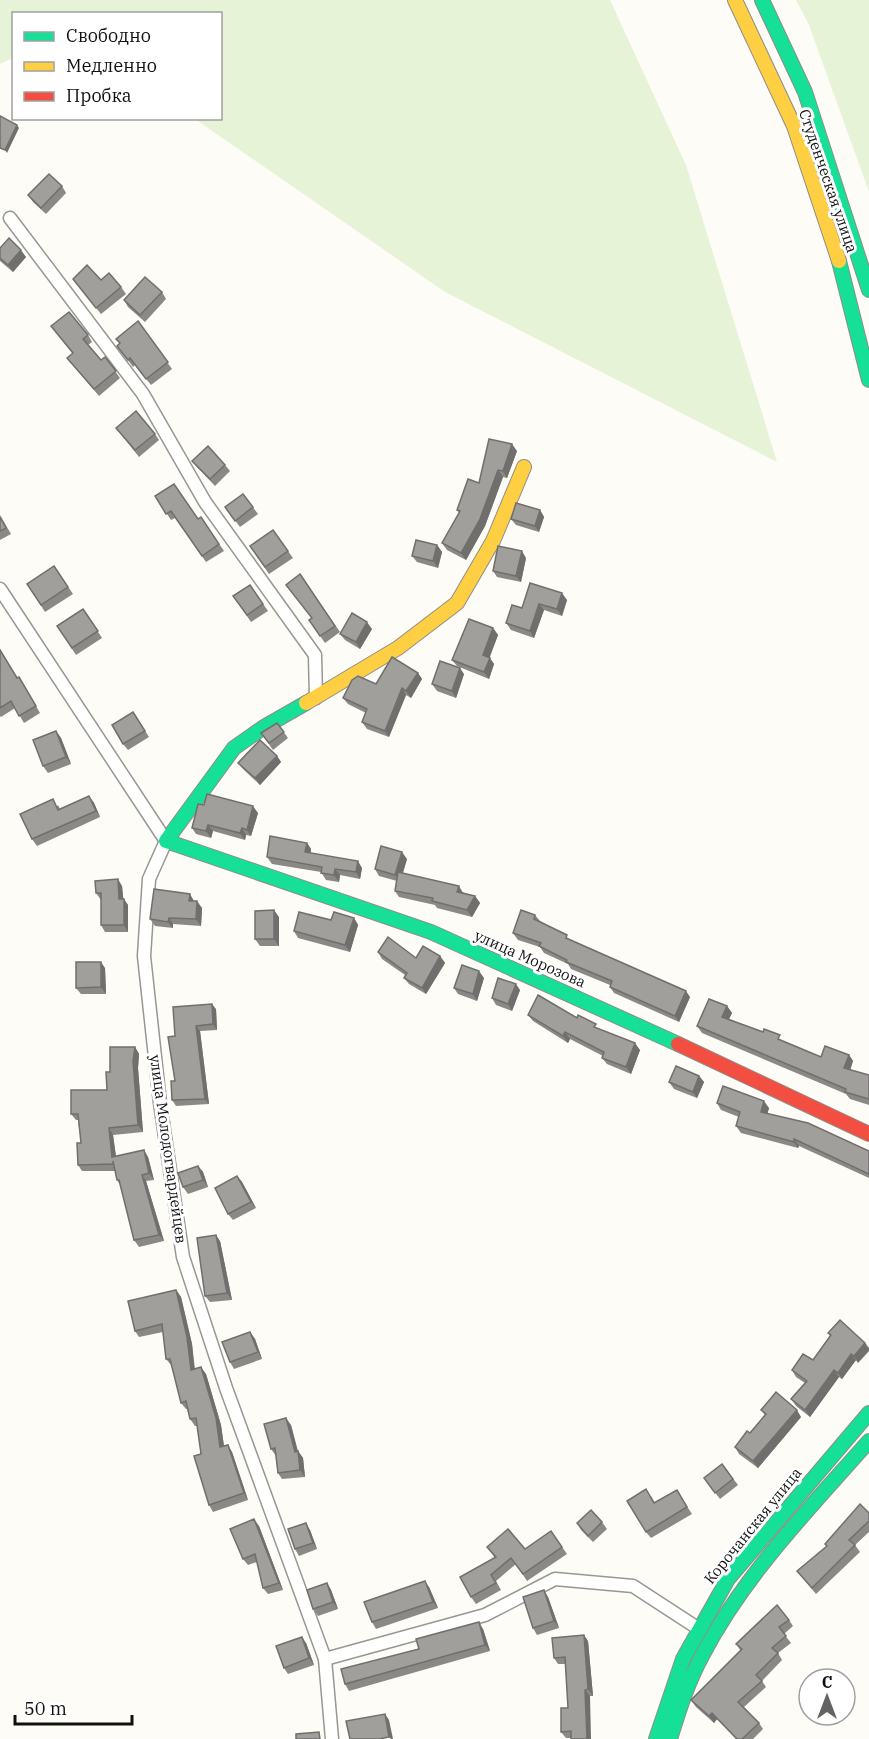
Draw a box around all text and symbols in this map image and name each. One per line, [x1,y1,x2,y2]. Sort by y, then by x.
legend [12,12,222,120]
text: Свободно [66,24,151,47]
text: Медленно [66,54,157,77]
text: Пробка [66,84,132,107]
street label: Студенческая улица [795,107,862,255]
street label: улица Морозова [472,925,589,992]
street label: улица Молодогвардейцев [146,1053,191,1244]
street label: Корочанская улица [700,1464,806,1588]
north arrow [797,1667,857,1727]
text: С [822,1672,832,1692]
scale bar [15,1688,132,1726]
text: 50 m [24,1697,67,1720]

